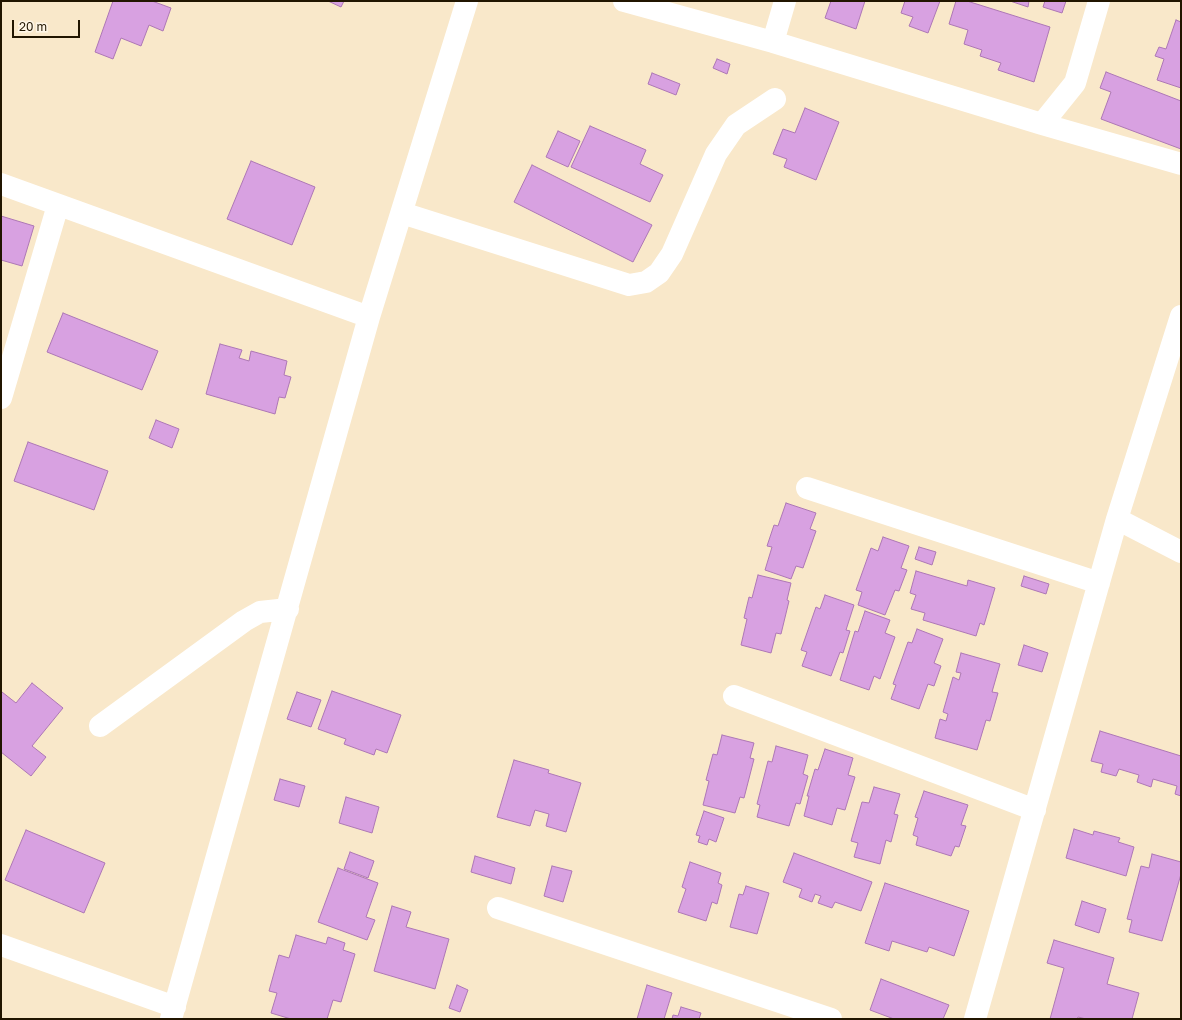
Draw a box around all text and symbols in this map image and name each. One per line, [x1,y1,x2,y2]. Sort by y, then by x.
scale bar [14,12,82,38]
text: 20 m [19,19,47,34]

